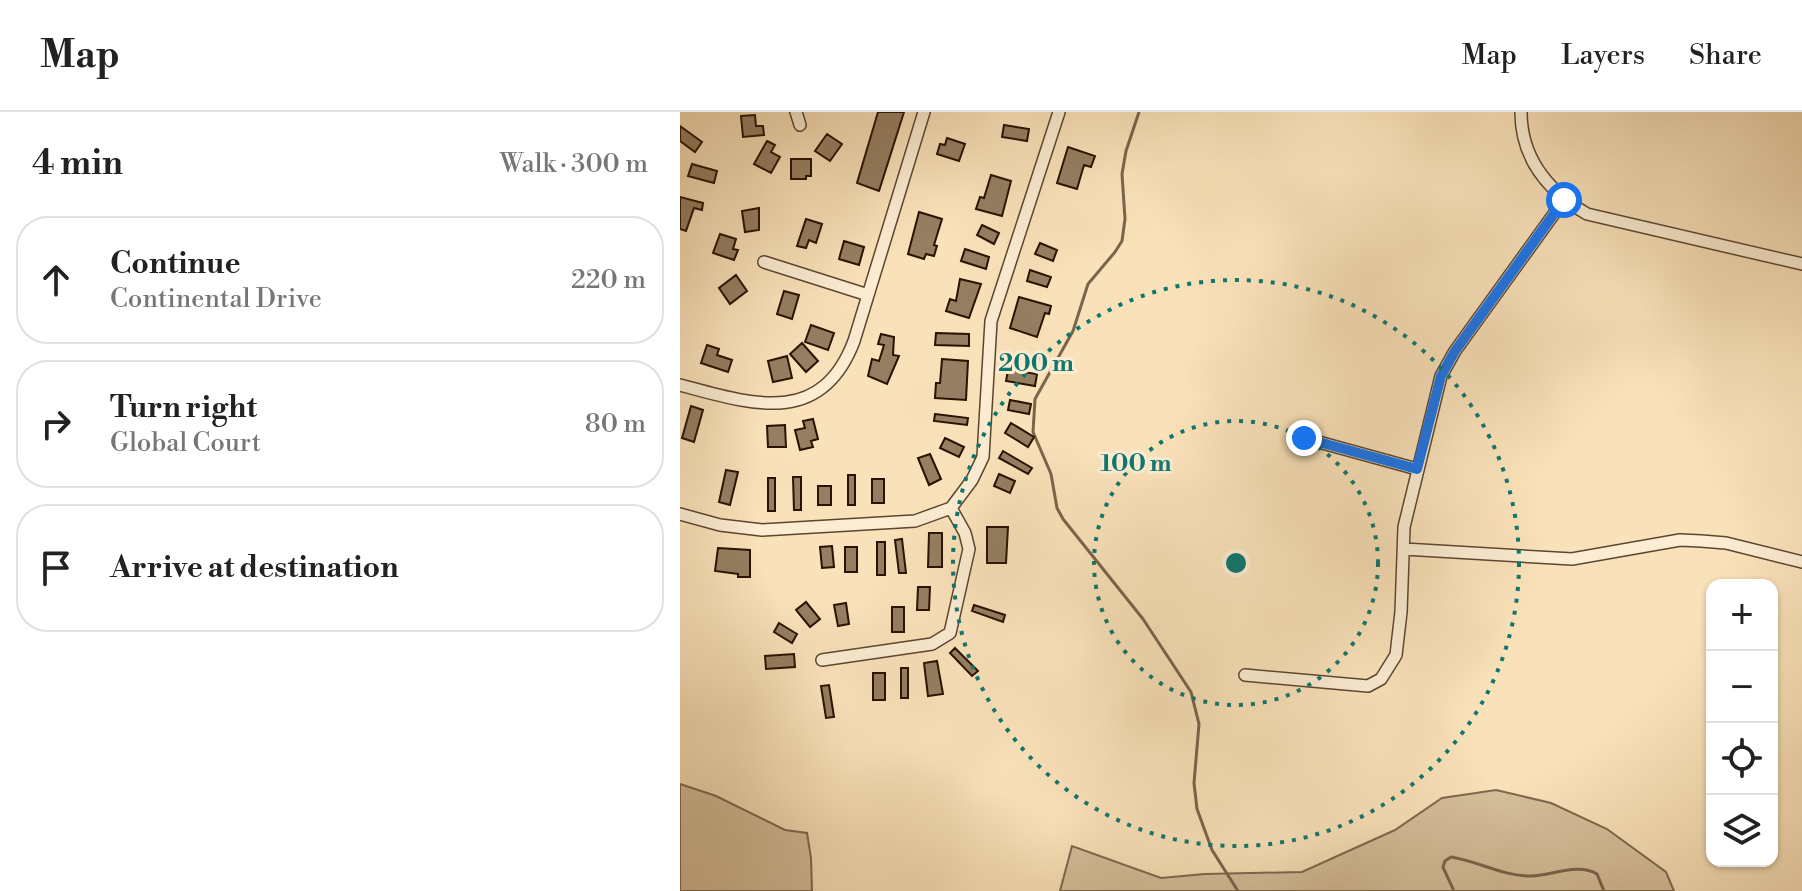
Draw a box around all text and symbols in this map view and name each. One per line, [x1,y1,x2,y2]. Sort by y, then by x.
text: Map [40,32,120,79]
text: Map [1462,38,1517,73]
text: Layers [1561,38,1645,73]
text: Share [1689,38,1762,73]
text: 4 min [32,143,123,185]
text: Walk · 300 m [500,148,648,180]
route start [1546,182,1582,218]
text: Continue [110,245,241,283]
icon: ahead [34,258,78,302]
text: 220 m [571,264,646,296]
text: Continental Drive [110,283,322,315]
text: 200 m [998,349,1074,379]
text: Turn right [110,389,257,427]
icon: right [34,402,78,446]
text: 80 m [585,408,646,440]
route end [1286,420,1322,456]
text: Global Court [110,427,261,459]
text: 100 m [1100,449,1172,479]
icon: arrive [34,546,78,590]
text: Arrive at destination [110,549,399,587]
centre of rings [1222,549,1250,577]
map controls [1706,579,1778,867]
button: + [1706,579,1778,651]
button: − [1706,651,1778,723]
button: locate [1706,723,1778,795]
button: layers [1706,795,1778,867]

